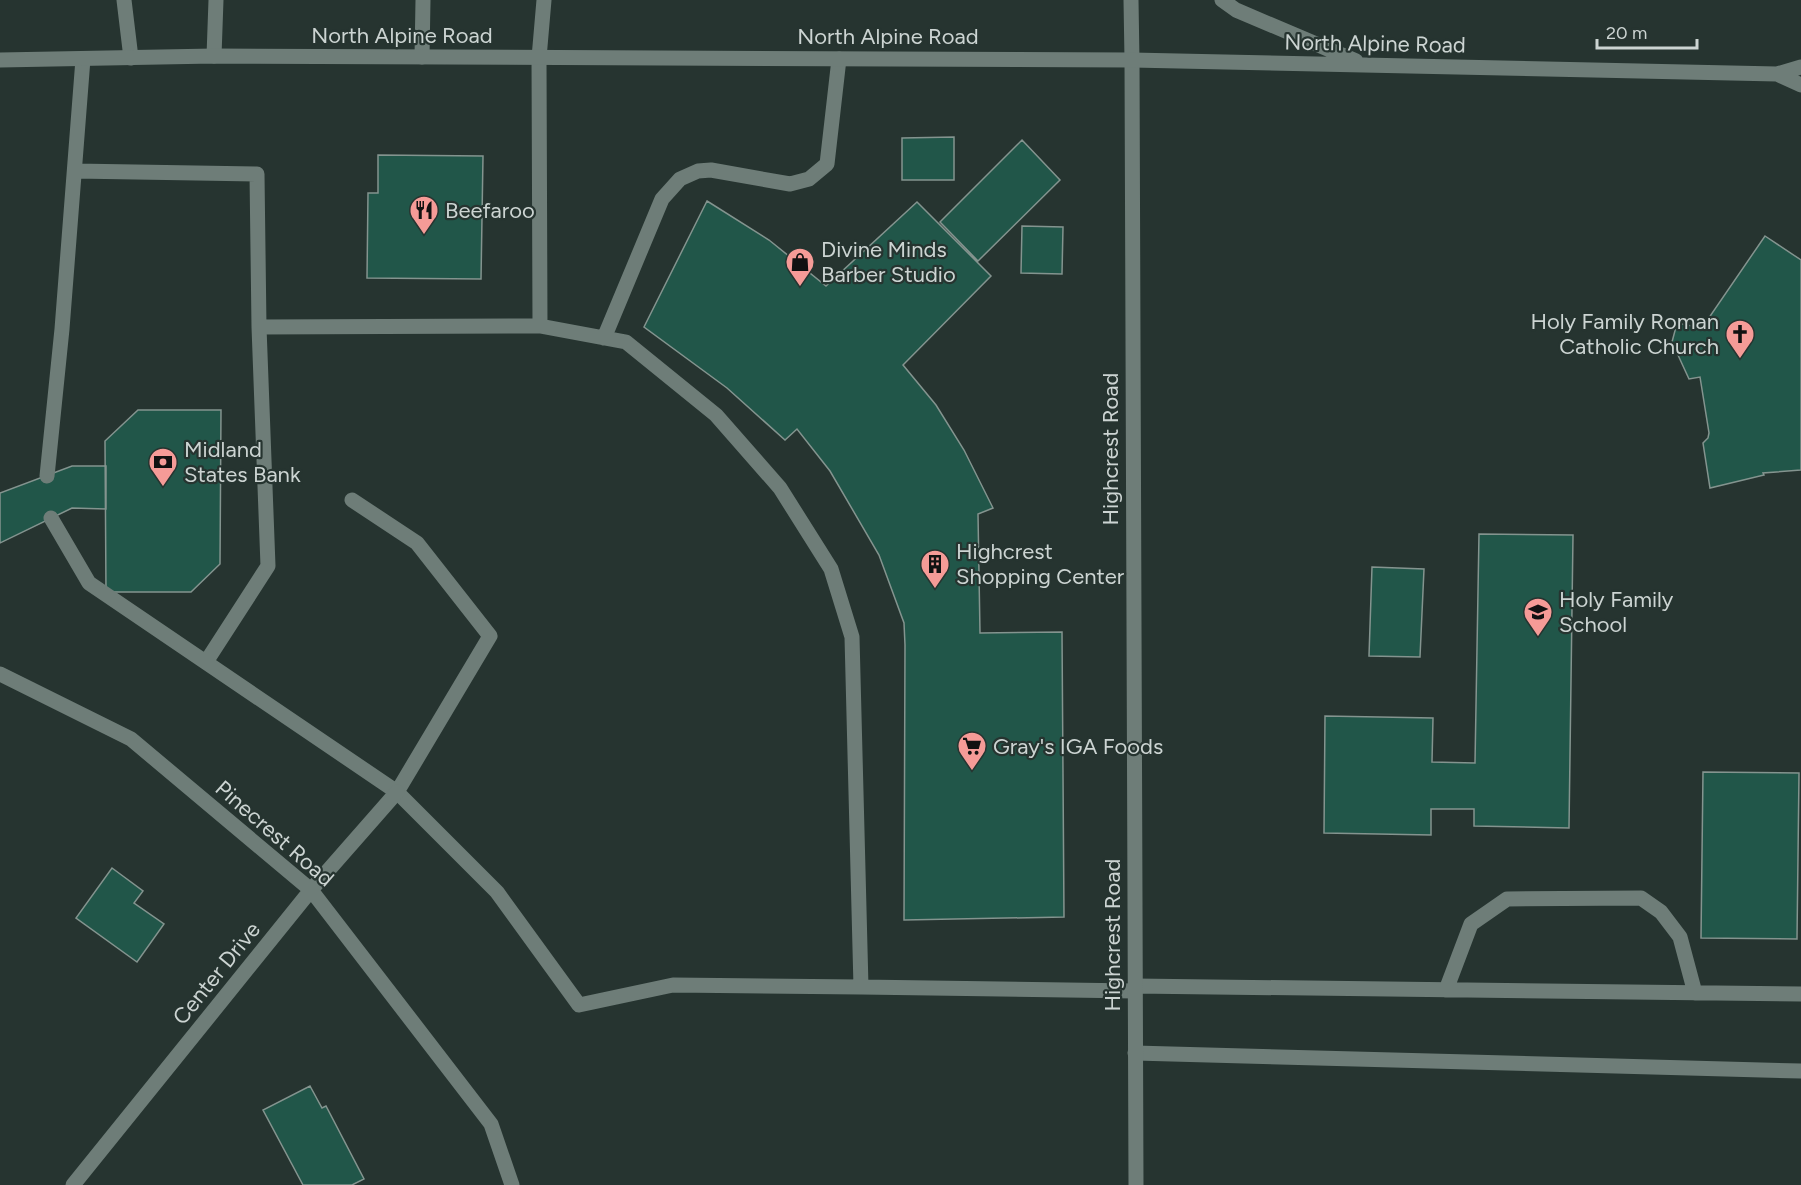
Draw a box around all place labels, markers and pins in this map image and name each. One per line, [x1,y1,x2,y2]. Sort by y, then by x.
restaurant icon: Beefaroo [408,194,440,236]
place label: Beefaroo [445,197,535,224]
place label: Divine Minds Barber Studio [821,236,956,288]
shop icon: Divine Minds Barber Studio [784,246,816,288]
place label: Holy Family Roman Catholic Church [1530,308,1719,360]
church icon: Holy Family Roman Catholic Church [1724,318,1756,360]
place label: Midland States Bank [184,436,301,488]
bank icon: Midland States Bank [147,446,179,488]
place label: Highcrest Shopping Center [956,538,1125,590]
building icon: Highcrest Shopping Center [919,548,951,590]
place label: Holy Family School [1559,586,1674,638]
school or university icon: Holy Family School [1522,596,1554,638]
supermarket icon: Gray's IGA Foods [956,730,988,772]
place label: Gray's IGA Foods [993,733,1163,760]

